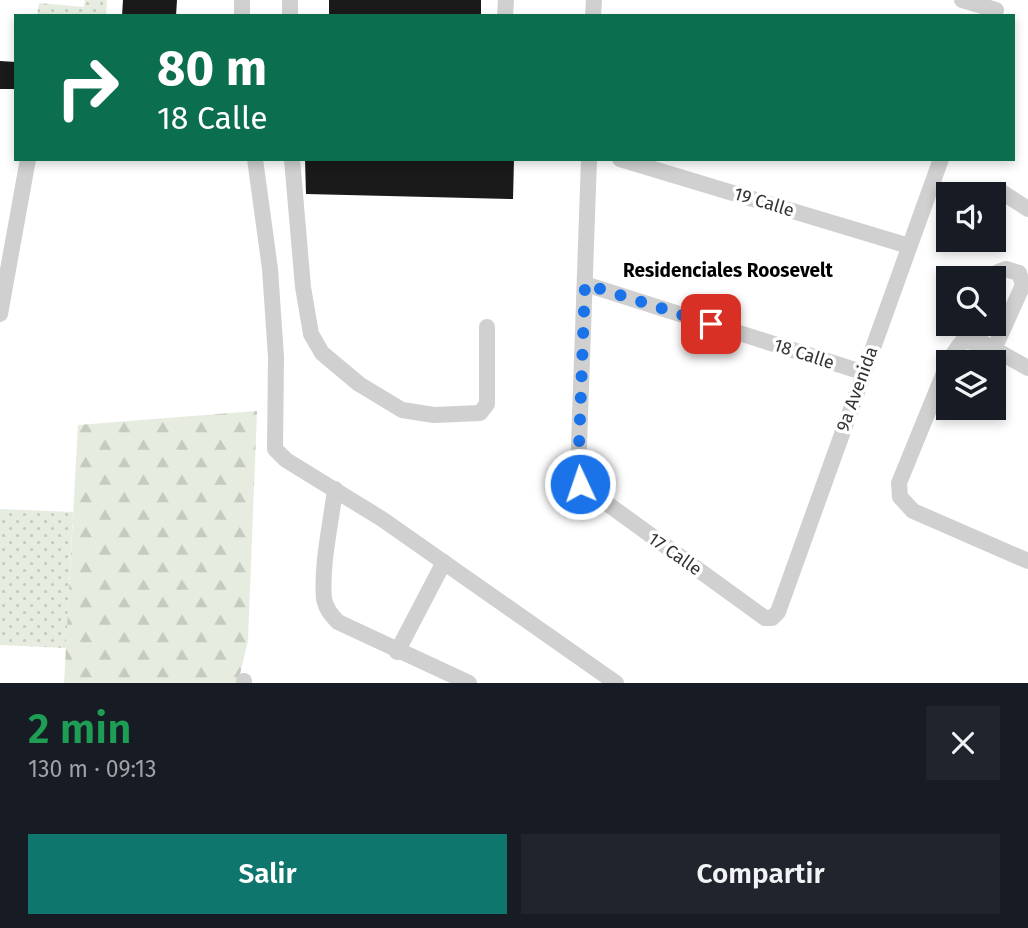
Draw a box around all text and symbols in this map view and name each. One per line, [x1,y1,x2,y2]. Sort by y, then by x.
text: 80 m [157,39,267,98]
icon: right [42,42,133,133]
text: 18 Calle [157,99,268,137]
street label: 19 Calle [731,182,797,222]
map controls [936,182,1006,420]
button: sound [936,182,1006,252]
district label: Residenciales Roosevelt [623,259,834,282]
button: search [936,266,1006,336]
pin [681,294,741,354]
icon: arrive [692,305,730,343]
street label: 18 Calle [771,334,837,374]
street label: 9a Avenida [831,343,883,435]
button: layers [936,350,1006,420]
position arrow [543,447,617,521]
street label: 17 Calle [644,528,706,580]
text: 2 min [28,704,132,754]
button: close [926,706,1000,780]
text: 130 m · 09:13 [28,755,157,783]
button: Salir [28,834,507,914]
button: Compartir [521,834,1000,914]

